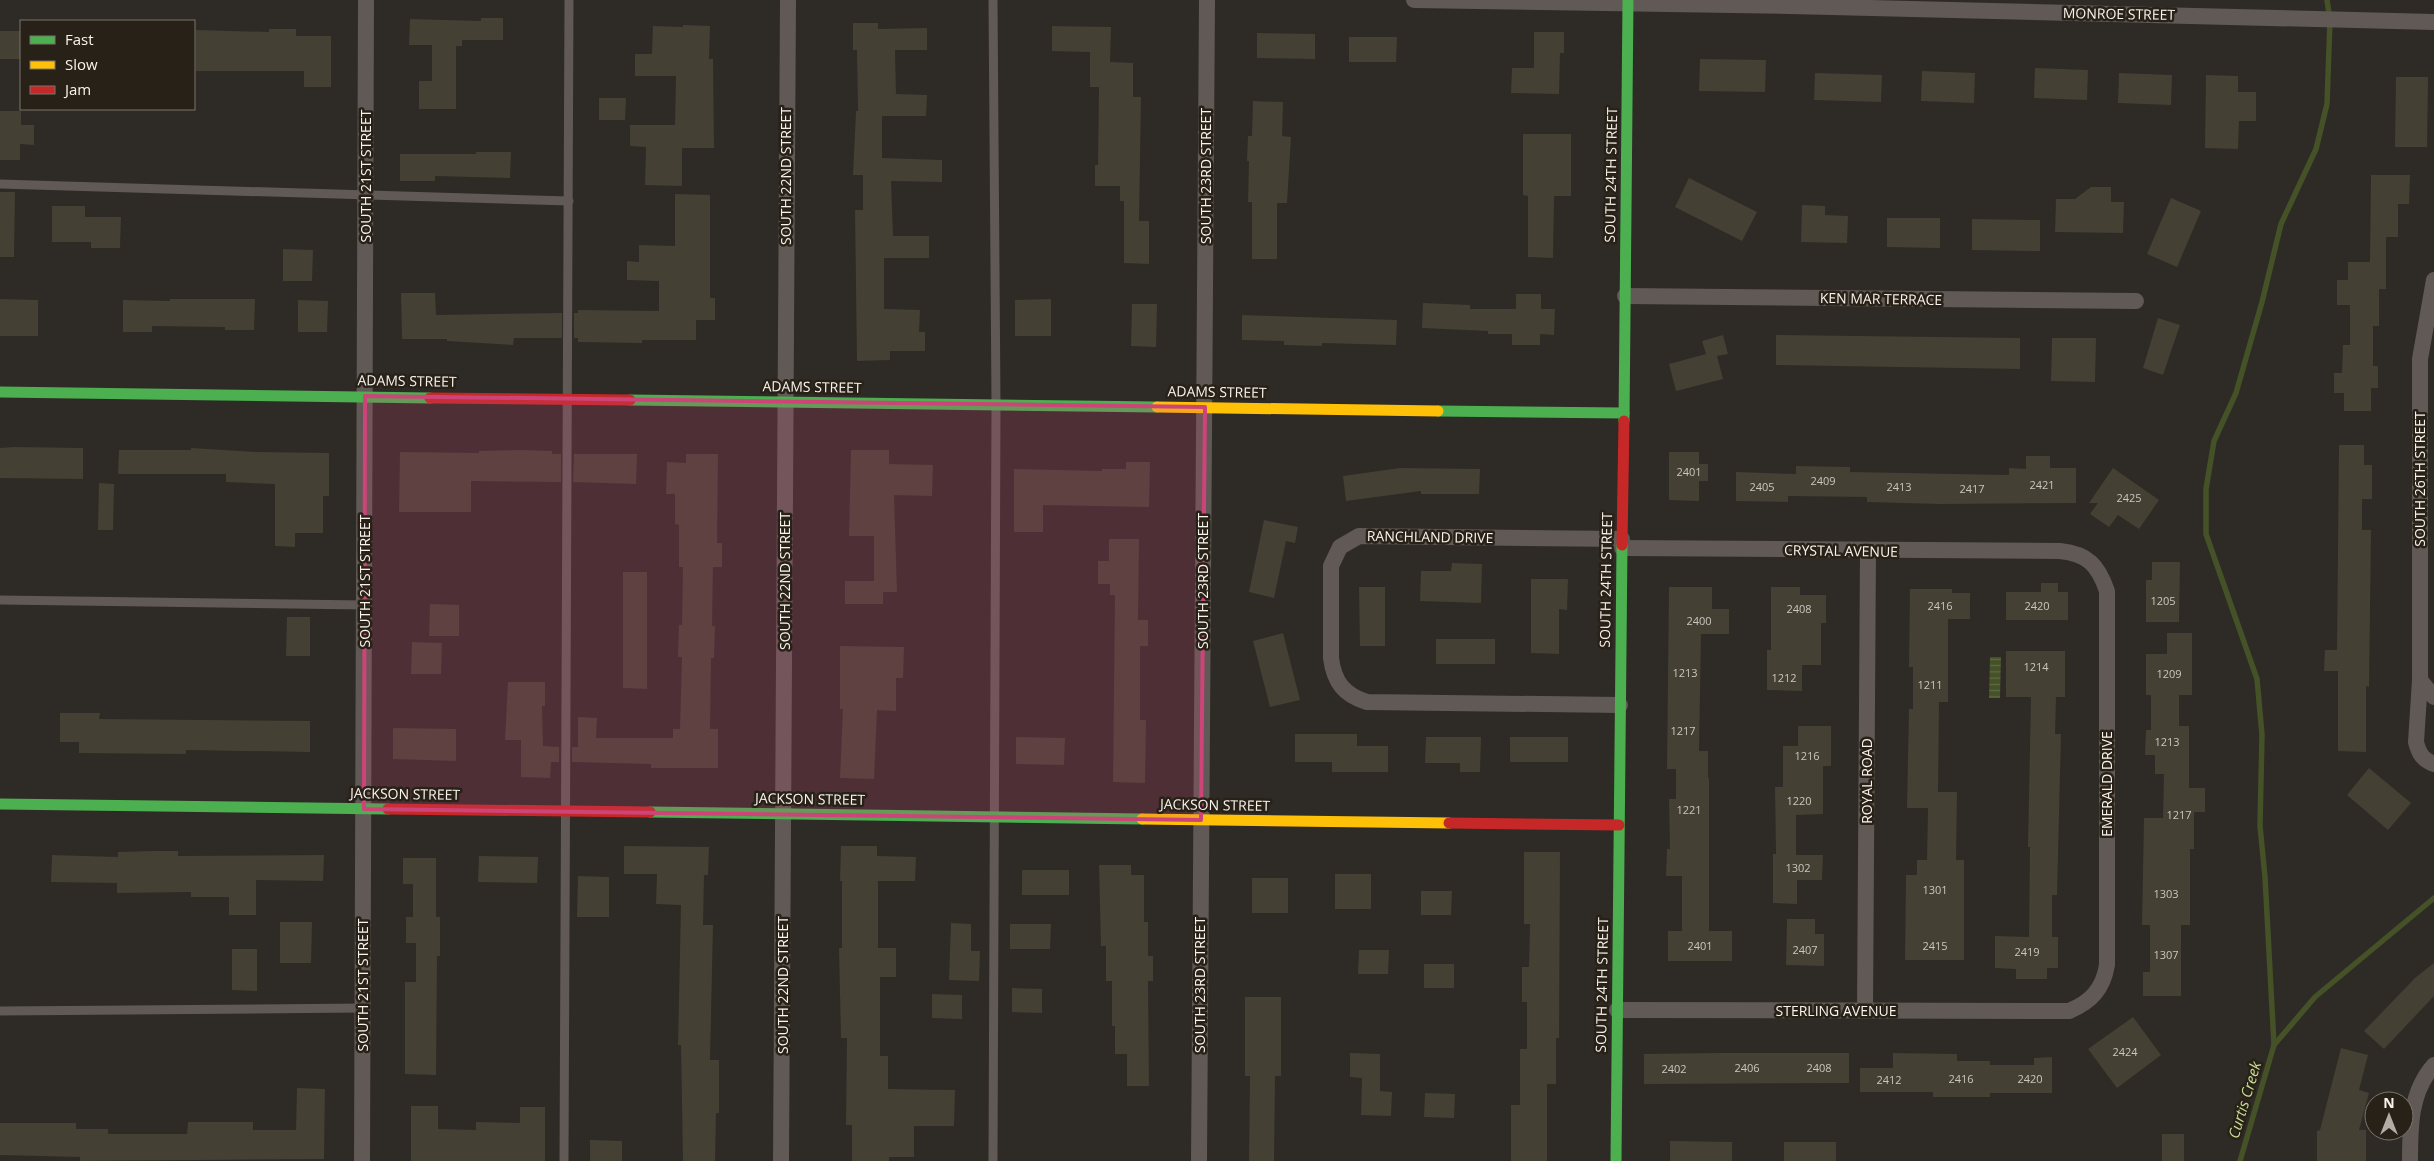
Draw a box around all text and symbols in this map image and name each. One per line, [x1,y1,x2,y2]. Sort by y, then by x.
street label: MONROE STREET [2063,3,2176,24]
legend [20,20,195,110]
text: Fast [65,29,94,49]
text: Slow [65,54,98,74]
text: Jam [63,79,91,99]
street label: SOUTH 22ND STREET [776,107,795,245]
street label: SOUTH 24TH STREET [1600,107,1621,243]
street label: SOUTH 23RD STREET [1196,108,1215,244]
street label: SOUTH 21ST STREET [356,109,375,242]
street label: KEN MAR TERRACE [1820,288,1942,309]
street label: ADAMS STREET [357,370,457,391]
street label: ADAMS STREET [762,376,862,397]
street label: ADAMS STREET [1167,381,1267,402]
street label: SOUTH 26TH STREET [2410,411,2429,547]
house number: 2401 [1676,464,1702,479]
house number: 2409 [1810,473,1836,488]
house number: 2421 [2029,477,2055,492]
house number: 2405 [1749,479,1775,494]
house number: 2413 [1886,479,1912,494]
house number: 2417 [1959,481,1985,496]
house number: 2425 [2116,490,2142,505]
street label: SOUTH 22ND STREET [775,512,794,650]
street label: SOUTH 24TH STREET [1595,512,1616,648]
street label: SOUTH 23RD STREET [1193,513,1212,649]
street label: SOUTH 21ST STREET [355,514,374,647]
street label: RANCHLAND DRIVE [1367,526,1493,547]
street label: CRYSTAL AVENUE [1784,540,1898,561]
house number: 1205 [2150,593,2176,608]
house number: 2416 [1927,598,1953,613]
house number: 2420 [2024,598,2050,613]
house number: 2408 [1786,601,1812,616]
house number: 2400 [1686,613,1712,628]
house number: 1214 [2023,659,2049,674]
house number: 1213 [1672,665,1698,680]
house number: 1209 [2156,666,2182,681]
house number: 1212 [1771,670,1797,685]
house number: 1211 [1917,677,1943,692]
house number: 1217 [1670,723,1696,738]
street label: EMERALD DRIVE [2097,731,2116,837]
house number: 1213 [2154,734,2180,749]
street label: ROYAL ROAD [1857,738,1876,824]
house number: 1216 [1794,748,1820,763]
street label: JACKSON STREET [348,783,460,804]
street label: JACKSON STREET [753,788,865,809]
house number: 1220 [1786,793,1812,808]
street label: JACKSON STREET [1158,794,1270,815]
house number: 1221 [1676,802,1702,817]
house number: 1217 [2166,807,2192,822]
house number: 1302 [1785,860,1811,875]
house number: 1301 [1922,882,1948,897]
house number: 1303 [2153,886,2179,901]
street label: SOUTH 22ND STREET [773,916,792,1054]
street label: SOUTH 23RD STREET [1190,917,1209,1053]
street label: SOUTH 24TH STREET [1591,917,1612,1053]
street label: SOUTH 21ST STREET [353,918,372,1051]
house number: 2401 [1687,938,1713,953]
house number: 2415 [1922,938,1948,953]
house number: 2407 [1792,942,1818,957]
house number: 2419 [2014,944,2040,959]
house number: 1307 [2153,947,2179,962]
street label: STERLING AVENUE [1776,1001,1896,1020]
house number: 2424 [2112,1044,2138,1059]
water label: Curtis Creek [2223,1058,2265,1141]
house number: 2406 [1734,1060,1760,1075]
house number: 2408 [1806,1060,1832,1075]
house number: 2402 [1661,1061,1687,1076]
house number: 2416 [1948,1071,1974,1086]
house number: 2420 [2017,1071,2043,1086]
house number: 2412 [1876,1072,1902,1087]
north arrow [2364,1091,2414,1141]
text: N [2383,1093,2395,1112]

